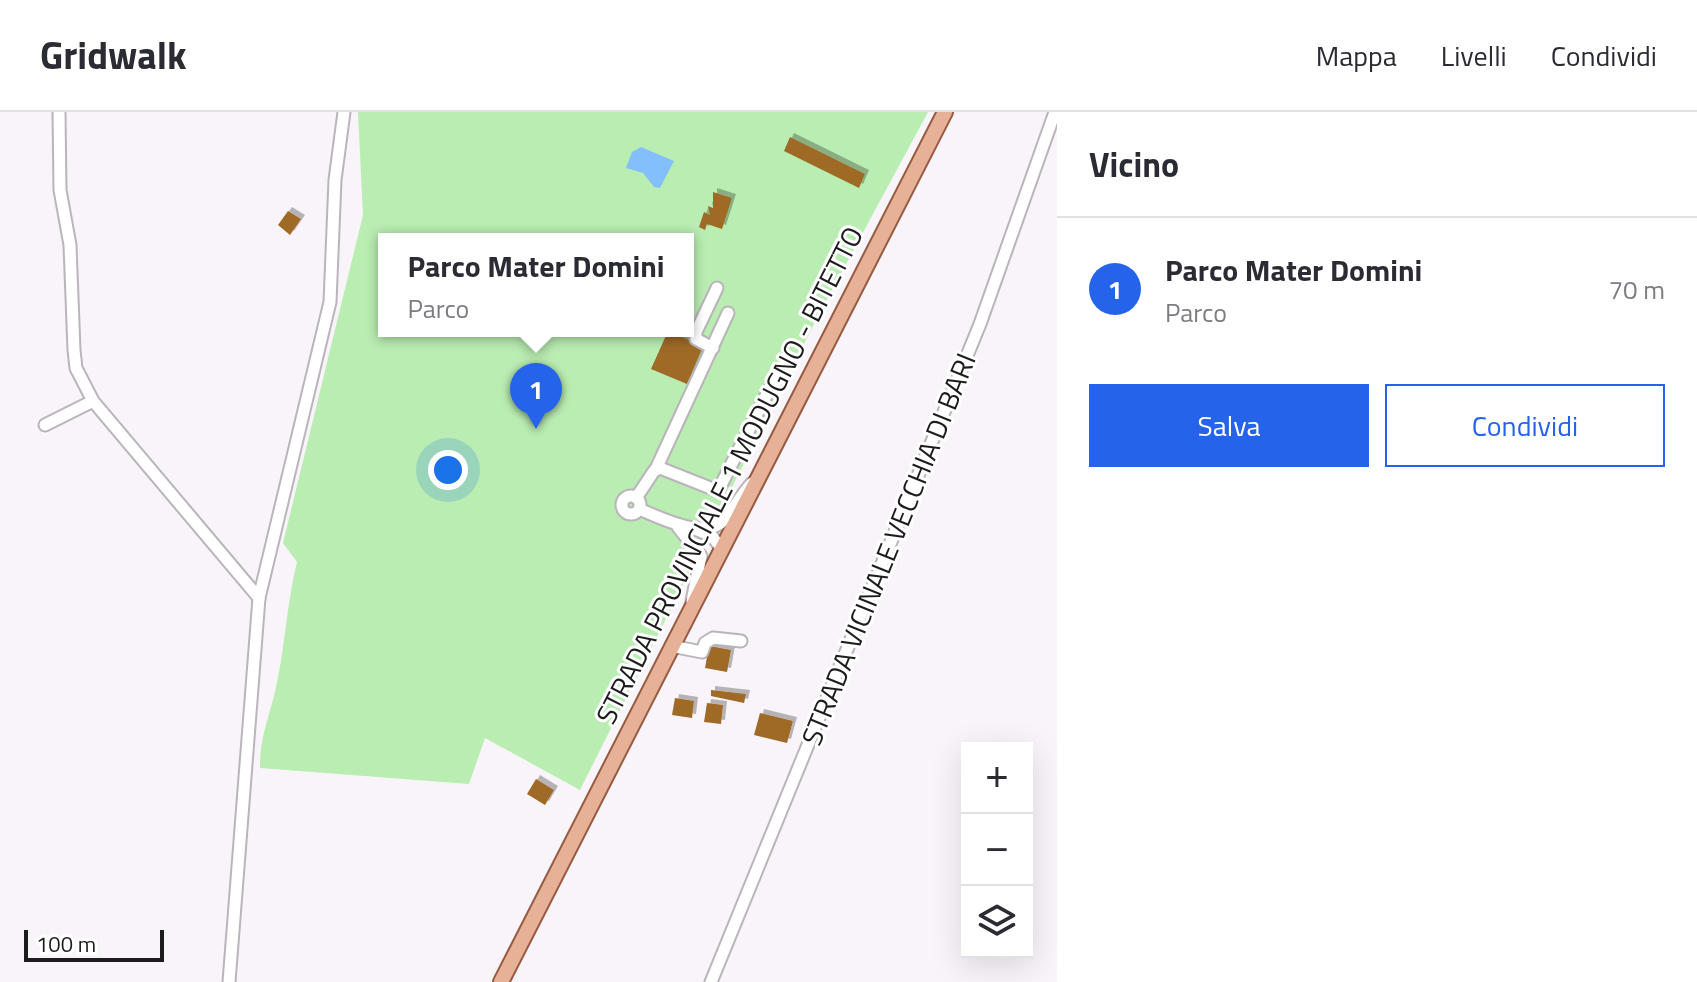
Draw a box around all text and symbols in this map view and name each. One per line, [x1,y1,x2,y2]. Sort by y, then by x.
text: Gridwalk [40,26,187,84]
text: Mappa [1316,34,1397,77]
text: Livelli [1441,34,1507,77]
text: Condividi [1551,34,1657,77]
text: Vicino [1089,138,1179,190]
street label: STRADA PROVINCIALE 1 MODUGNO - BITETTO [584,219,874,731]
popup [378,233,694,337]
text: Parco Mater Domini [407,243,665,289]
text: Parco Mater Domini [1165,247,1422,293]
text: 1 [1108,270,1122,309]
text: 70 m [1608,270,1665,309]
text: Parco [407,289,469,328]
text: Parco [1165,293,1227,332]
street label: STRADA VICINALE VECCHIA DI BARI [789,346,987,752]
pin: 1 [510,363,562,429]
button: Salva [1089,384,1369,467]
button: Condividi [1385,384,1665,467]
your location [428,450,468,490]
map controls [961,742,1033,958]
button: + [961,742,1033,814]
button: − [961,814,1033,886]
button: layers [961,886,1033,958]
scale bar [24,926,164,962]
text: 100 m [36,927,96,961]

